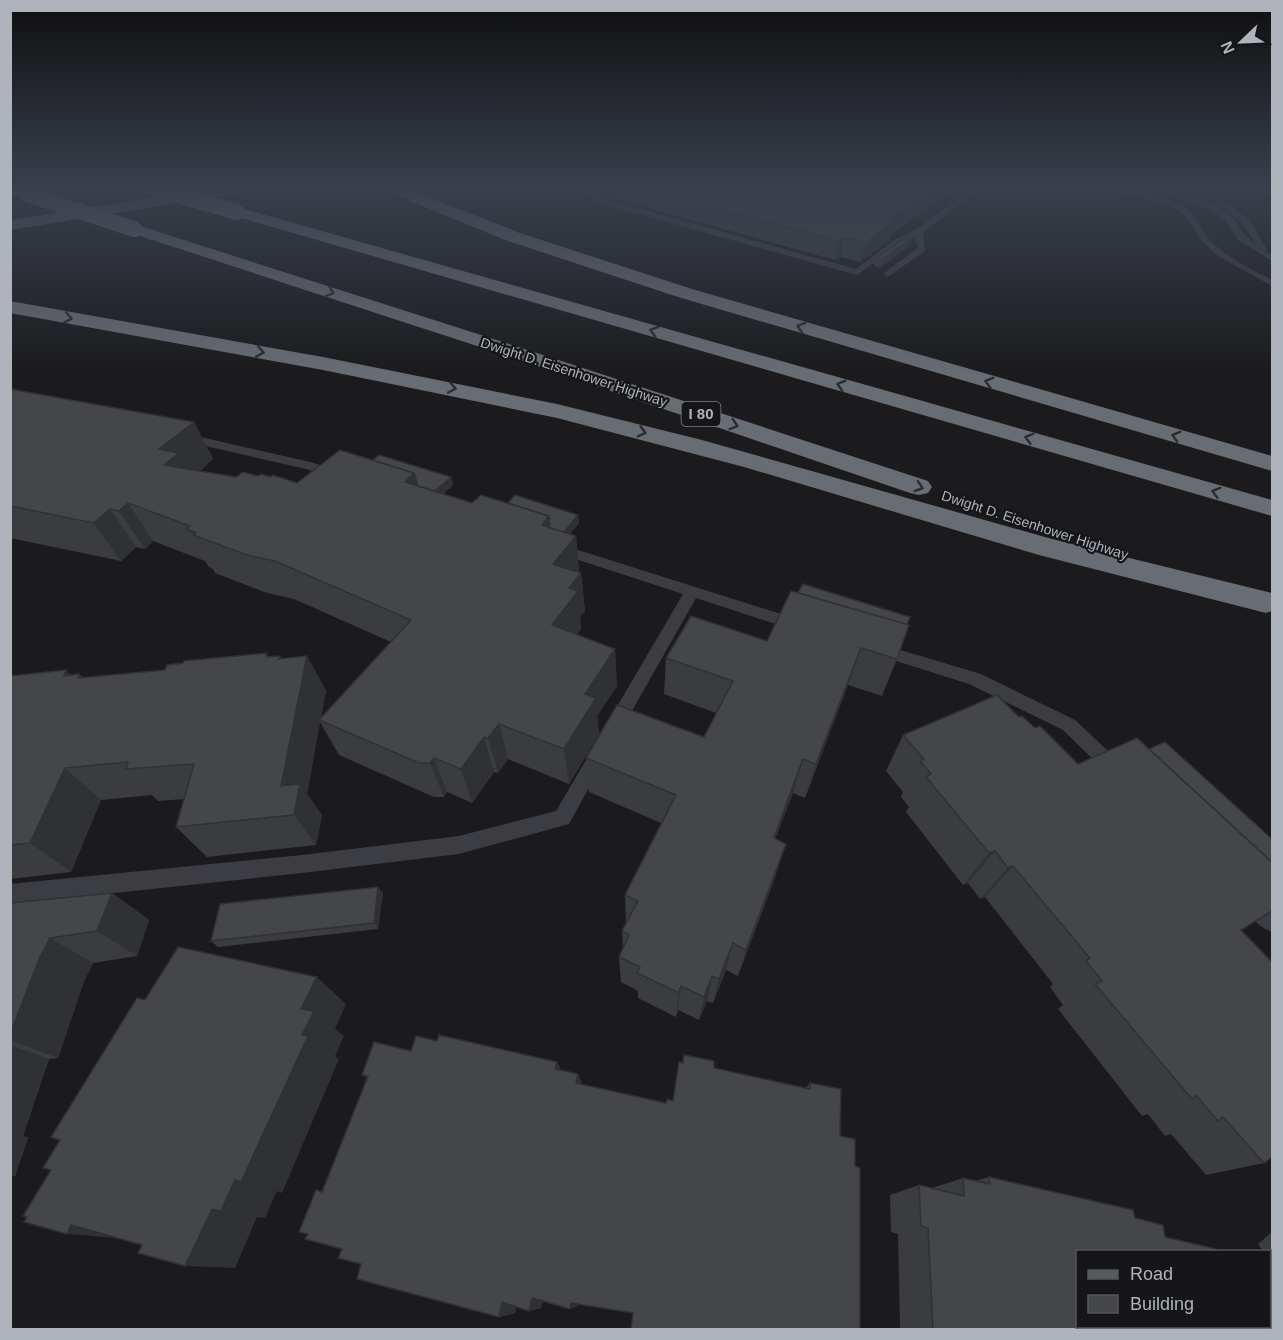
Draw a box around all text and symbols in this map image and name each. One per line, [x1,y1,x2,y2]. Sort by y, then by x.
north arrow [1211,12,1271,72]
text: N [1218,39,1238,56]
one-way arrow [324,285,335,297]
one-way arrow [63,311,73,323]
one-way arrow [796,322,807,334]
one-way arrow [649,326,660,338]
street label: Dwight D. Eisenhower Highway [479,334,669,410]
one-way arrow [255,345,265,357]
one-way arrow [984,377,995,389]
one-way arrow [837,379,847,392]
one-way arrow [446,381,456,394]
road number: I 80 [682,402,720,426]
one-way arrow [728,418,739,430]
one-way arrow [636,424,646,437]
one-way arrow [1171,431,1182,443]
one-way arrow [1024,433,1035,445]
one-way arrow [913,479,924,492]
street label: Dwight D. Eisenhower Highway [940,487,1130,563]
one-way arrow [1211,487,1222,499]
legend [1076,1250,1271,1328]
text: Road [1130,1264,1173,1284]
text: Building [1130,1294,1194,1314]

